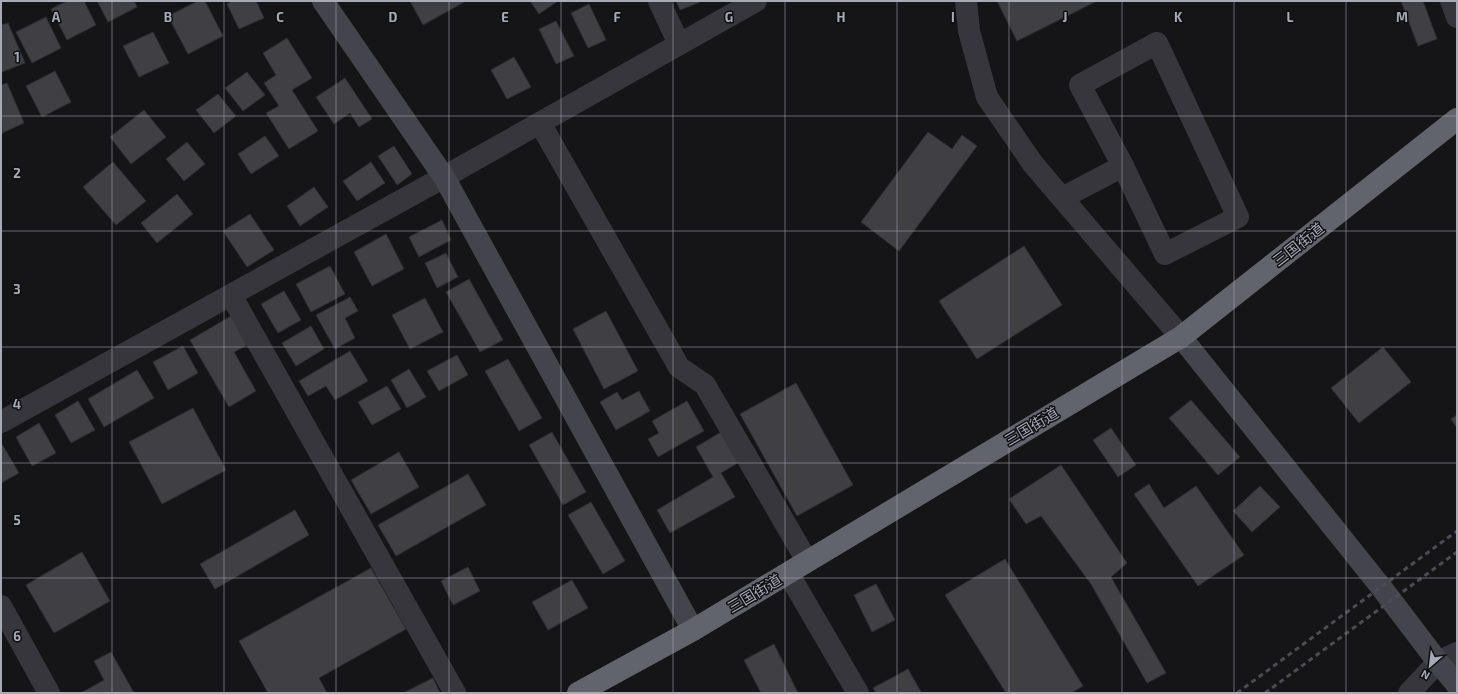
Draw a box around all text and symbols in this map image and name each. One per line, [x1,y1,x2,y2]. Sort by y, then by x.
text: A [52,9,61,25]
text: B [164,9,172,25]
text: C [276,9,284,25]
text: D [389,9,398,25]
text: E [501,9,509,25]
text: F [613,9,621,25]
text: G [725,9,733,25]
text: H [837,9,846,25]
text: I [951,9,955,25]
text: J [1063,9,1067,25]
text: K [1174,9,1183,25]
text: L [1287,9,1294,25]
text: M [1396,9,1408,25]
text: 1 [14,49,20,65]
text: 2 [13,165,21,181]
street label: 三国街道 [1269,218,1327,270]
text: 3 [13,281,21,297]
text: 4 [13,396,21,412]
street label: 三国街道 [1001,403,1061,449]
text: 5 [13,512,21,528]
street label: 三国街道 [724,570,784,616]
text: 6 [13,628,21,644]
north arrow [1410,646,1450,686]
text: N [1418,668,1432,683]

